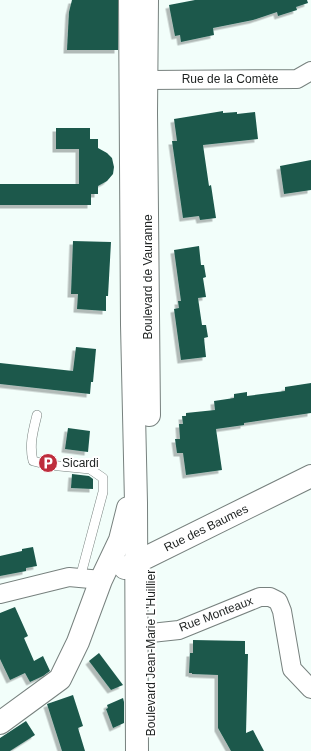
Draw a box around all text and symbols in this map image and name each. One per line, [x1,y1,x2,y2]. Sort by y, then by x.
street label: Rue de la Comète [182,72,279,86]
street label: Boulevard de Vauranne [141,214,155,340]
parking icon: Sicardi [37,452,59,474]
place label: Sicardi [62,456,99,470]
street label: Rue des Baumes [162,502,250,554]
street label: Boulevard Jean-Marie L'Huillier [144,570,158,736]
street label: Rue Monteaux [177,593,255,635]

